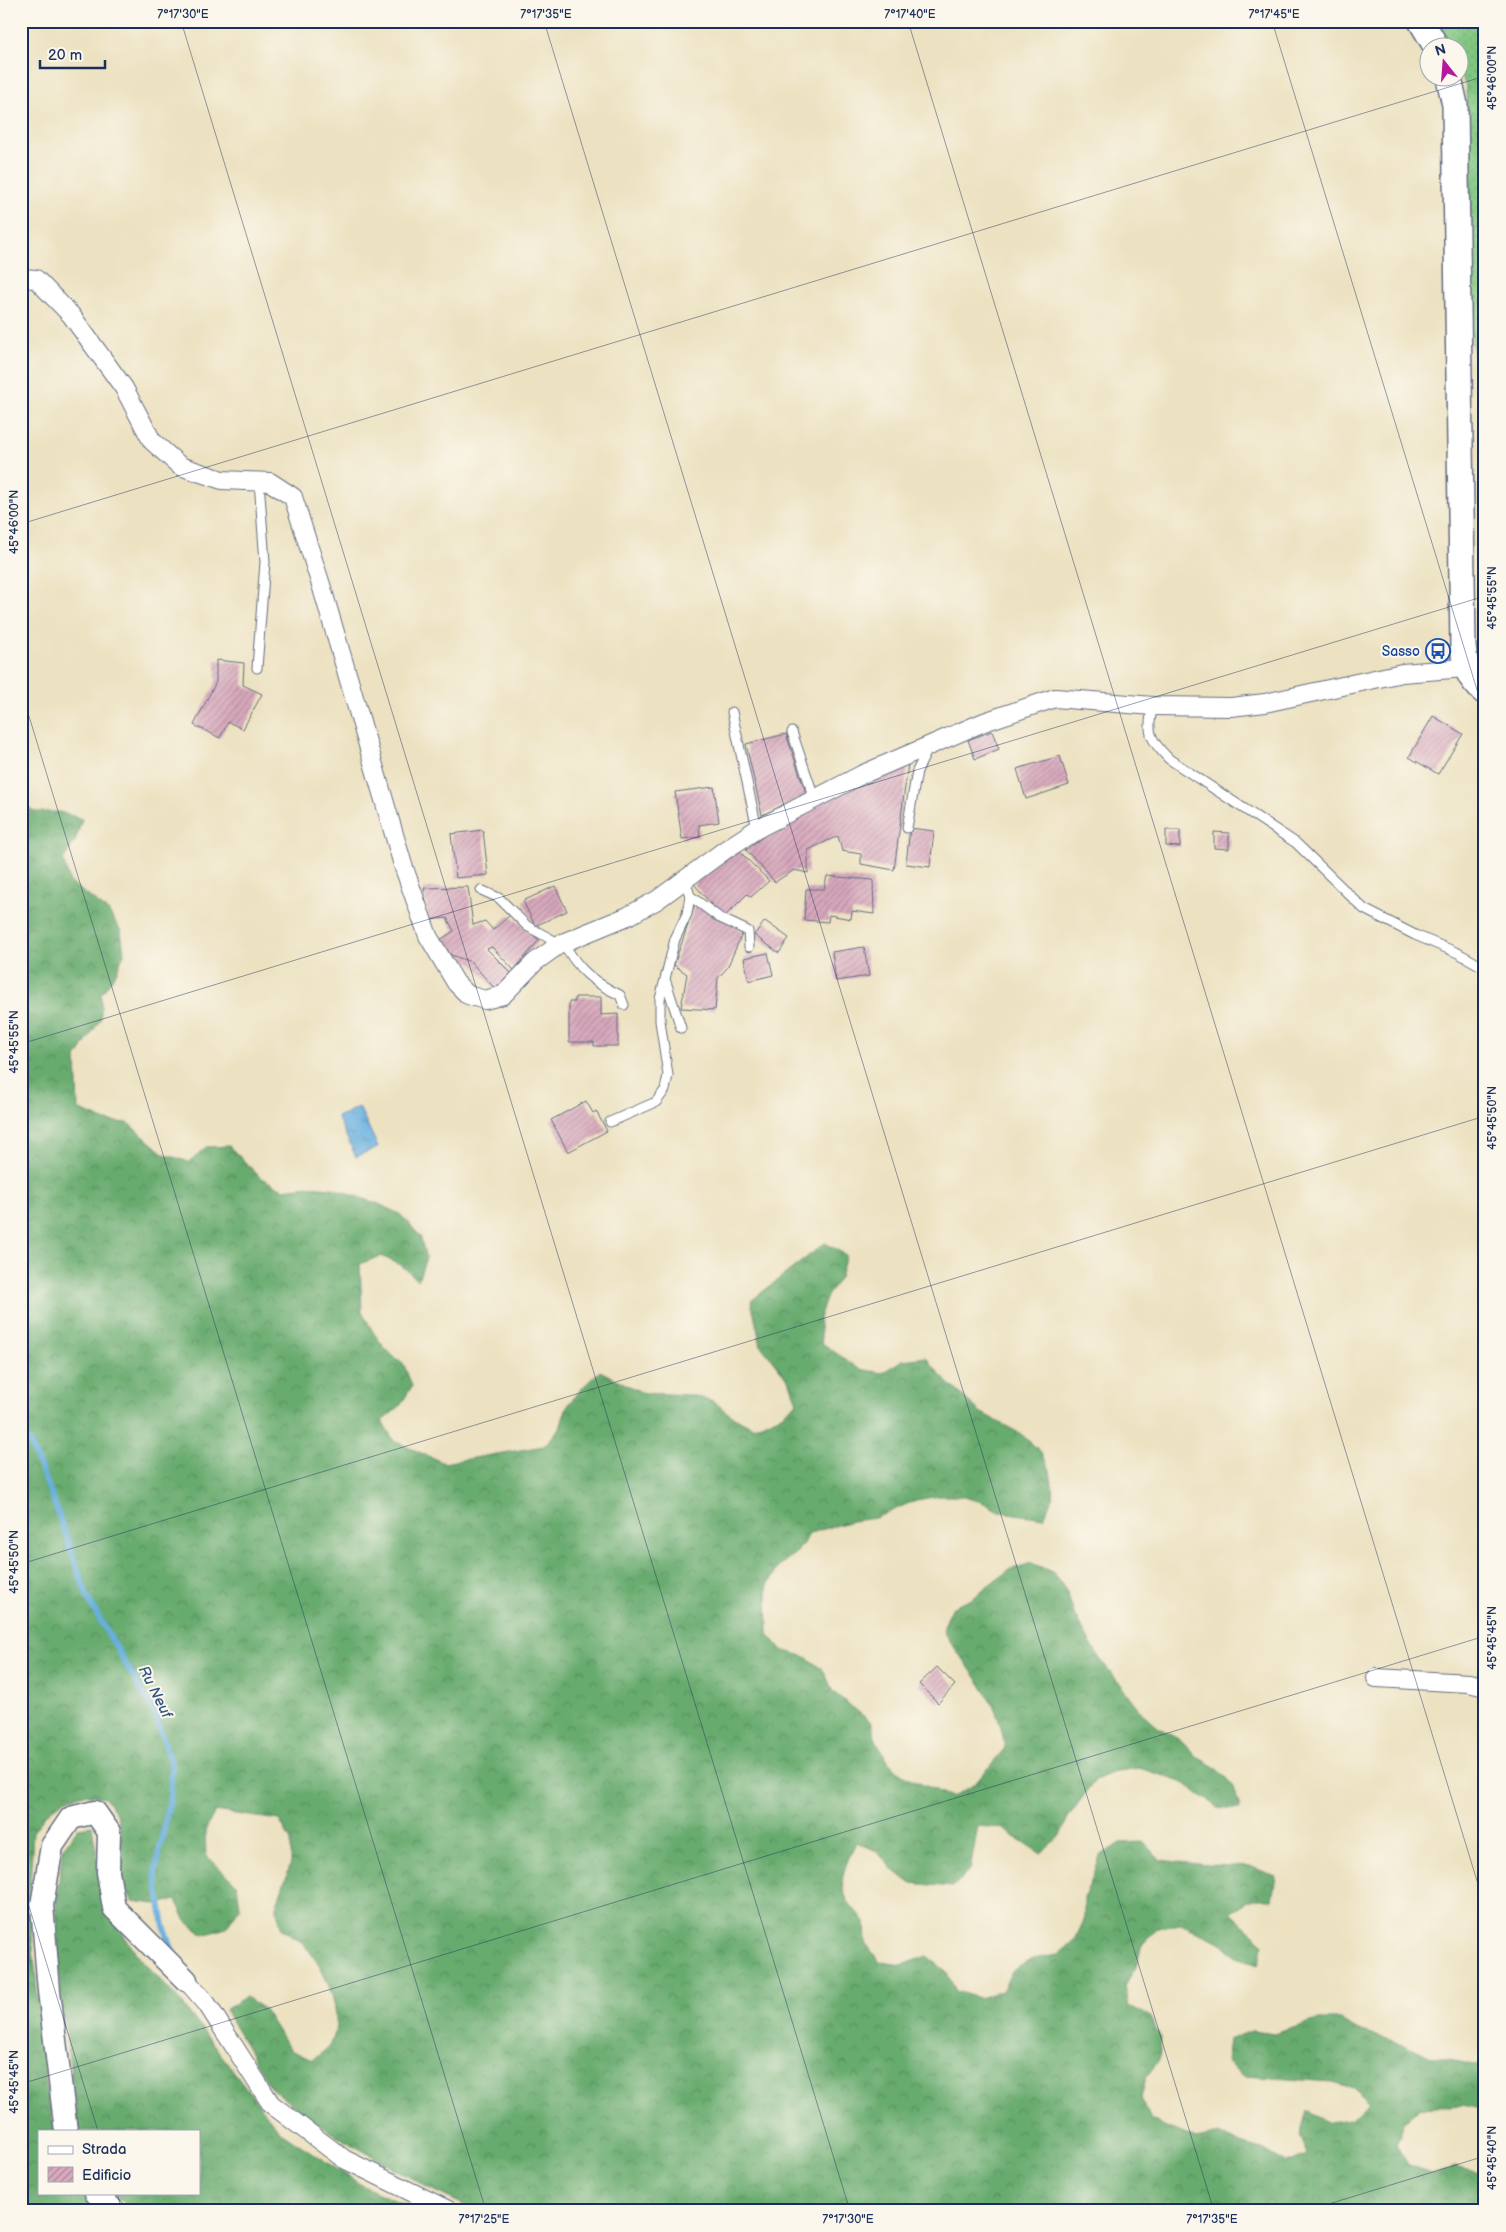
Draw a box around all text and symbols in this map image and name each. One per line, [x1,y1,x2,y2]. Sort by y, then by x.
text: 7°17'30"E [157,7,209,22]
text: 7°17'35"E [520,7,572,22]
text: 7°17'40"E [884,7,936,22]
text: 7°17'45"E [1248,7,1300,22]
scale bar [40,38,105,70]
north arrow [1418,38,1468,88]
text: N [1433,40,1448,60]
text: 20 m [48,46,82,65]
text: 45°46'00"N [1485,46,1500,110]
text: 45°46'00"N [7,490,22,554]
text: 45°45'55"N [1485,566,1500,630]
bus stop icon: Sasso [1425,638,1451,664]
place label: Sasso [1382,643,1420,660]
text: 45°45'55"N [7,1010,22,1074]
text: 45°45'50"N [1485,1086,1500,1150]
text: 45°45'50"N [7,1530,22,1594]
text: 45°45'45"N [1485,1606,1500,1670]
water label: Ru Neuf [134,1663,177,1723]
text: 45°45'45"N [7,2050,22,2114]
text: 45°45'40"N [1485,2126,1500,2190]
legend [38,2130,200,2194]
text: Strada [82,2140,126,2159]
text: Edificio [82,2166,131,2185]
text: 7°17'25"E [459,2212,510,2227]
text: 7°17'30"E [822,2212,874,2227]
text: 7°17'35"E [1186,2212,1238,2227]

